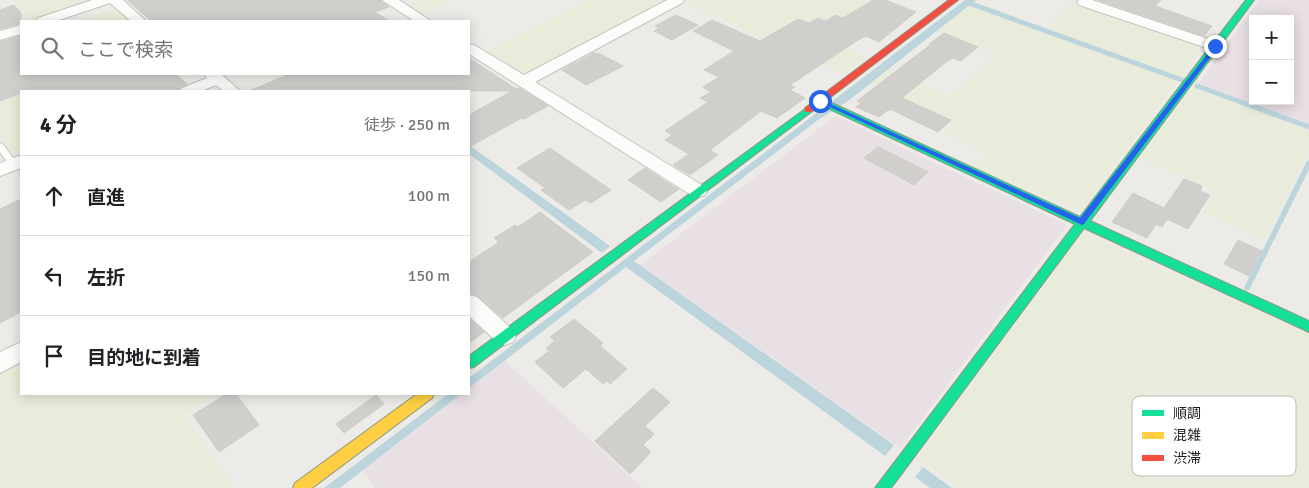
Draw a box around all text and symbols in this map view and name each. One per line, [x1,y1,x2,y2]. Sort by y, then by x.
map controls [1249,15,1294,105]
button: + [1249,15,1294,60]
search box [20,20,470,75]
icon: search [38,34,66,62]
route end [1204,35,1227,58]
text: ここで検索 [78,38,173,62]
button: − [1249,60,1294,105]
route start [809,90,832,113]
text: 4 分 [40,112,77,138]
text: 徒歩 · 250 m [364,115,450,135]
icon: ahead [40,182,68,210]
text: 直進 [87,186,125,210]
text: 100 m [408,186,450,206]
icon: left [40,262,68,290]
text: 左折 [87,266,125,290]
text: 150 m [408,266,450,286]
icon: arrive [40,342,68,370]
text: 目的地に到着 [87,346,201,370]
legend [1132,396,1296,476]
text: 順調 [1173,405,1201,422]
text: 混雑 [1173,427,1201,444]
text: 渋滞 [1173,450,1201,467]

